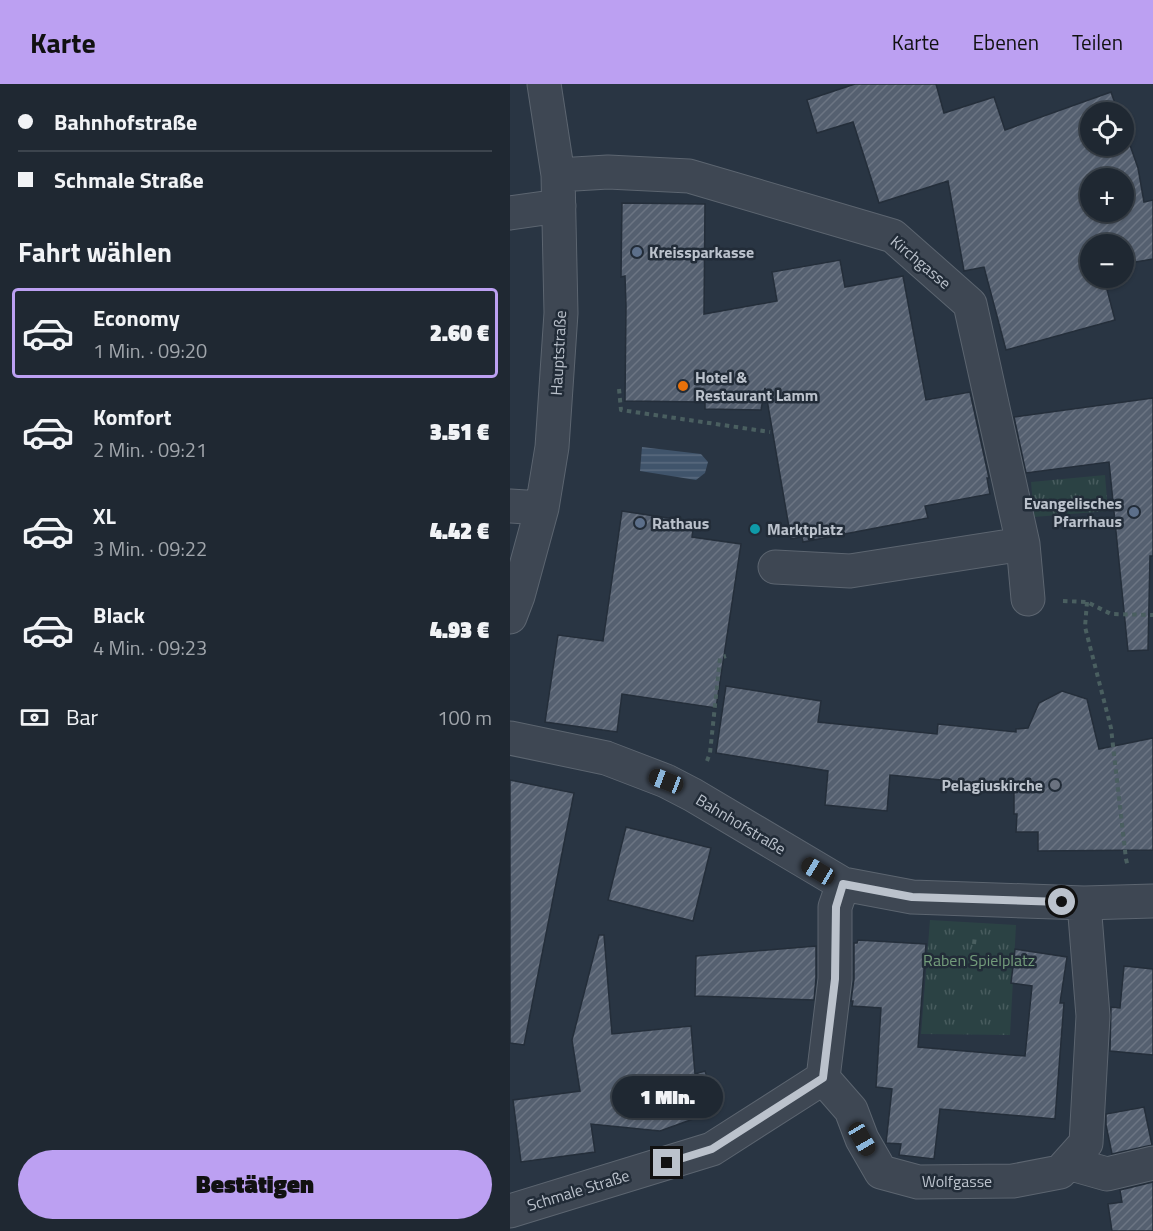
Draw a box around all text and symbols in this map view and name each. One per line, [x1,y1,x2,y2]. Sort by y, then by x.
text: Karte [30,21,96,64]
text: Karte [892,26,939,58]
text: Ebenen [972,26,1039,58]
text: Teilen [1072,26,1123,58]
map controls [1080,102,1134,288]
button: locate [1080,102,1134,156]
text: Bahnhofstraße [54,105,197,139]
text: Schmale Straße [54,163,204,197]
button: + [1080,168,1134,222]
street label: Kirchgasse [885,229,957,295]
text: Fahrt wählen [18,231,172,272]
button: − [1080,234,1134,288]
place label: Kreissparkasse [649,240,754,264]
marker: Kreissparkasse [630,245,644,259]
text: Economy [93,301,180,335]
icon: car [21,306,75,360]
street label: Hauptstraße [544,310,572,396]
text: 2.60 € [430,316,489,350]
text: 1 Min. · 09:20 [93,335,207,366]
place label: Hotel & Restaurant Lamm [695,365,818,407]
marker: Hotel & Restaurant Lamm [676,379,690,393]
text: Komfort [93,400,172,434]
icon: car [21,405,75,459]
text: 3.51 € [430,415,489,449]
text: 2 Min. · 09:21 [93,434,207,465]
place label: Evangelisches Pfarrhaus [1024,491,1122,533]
text: XL [93,499,116,533]
icon: car [21,504,75,558]
marker: Evangelisches Pfarrhaus [1127,505,1141,519]
place label: Rathaus [652,511,709,535]
text: 4.42 € [430,514,489,548]
marker: Rathaus [633,516,647,530]
place label: Marktplatz [767,517,843,541]
marker: Marktplatz [748,522,762,536]
text: 3 Min. · 09:22 [93,533,207,564]
text: Black [93,598,145,632]
icon: car [21,603,75,657]
text: 4.93 € [430,613,489,647]
text: 4 Min. · 09:23 [93,632,207,663]
text: Bar [66,700,98,734]
icon: cash [18,701,51,734]
text: 100 m [437,702,492,733]
car [646,766,686,796]
place label: Pelagiuskirche [941,773,1043,797]
marker: Pelagiuskirche [1048,778,1062,792]
street label: Bahnhofstraße [691,788,791,860]
car [798,854,838,888]
route start [1048,888,1075,915]
park label: Raben Spielplatz [923,948,1035,972]
callout: 1 Min. [612,1076,723,1118]
text: 1 Min. [640,1081,695,1112]
car [845,1119,879,1159]
route end [653,1149,680,1176]
button: Bestätigen [18,1150,492,1219]
street label: Schmale Straße [524,1163,632,1217]
street label: Wolfgasse [922,1169,992,1193]

